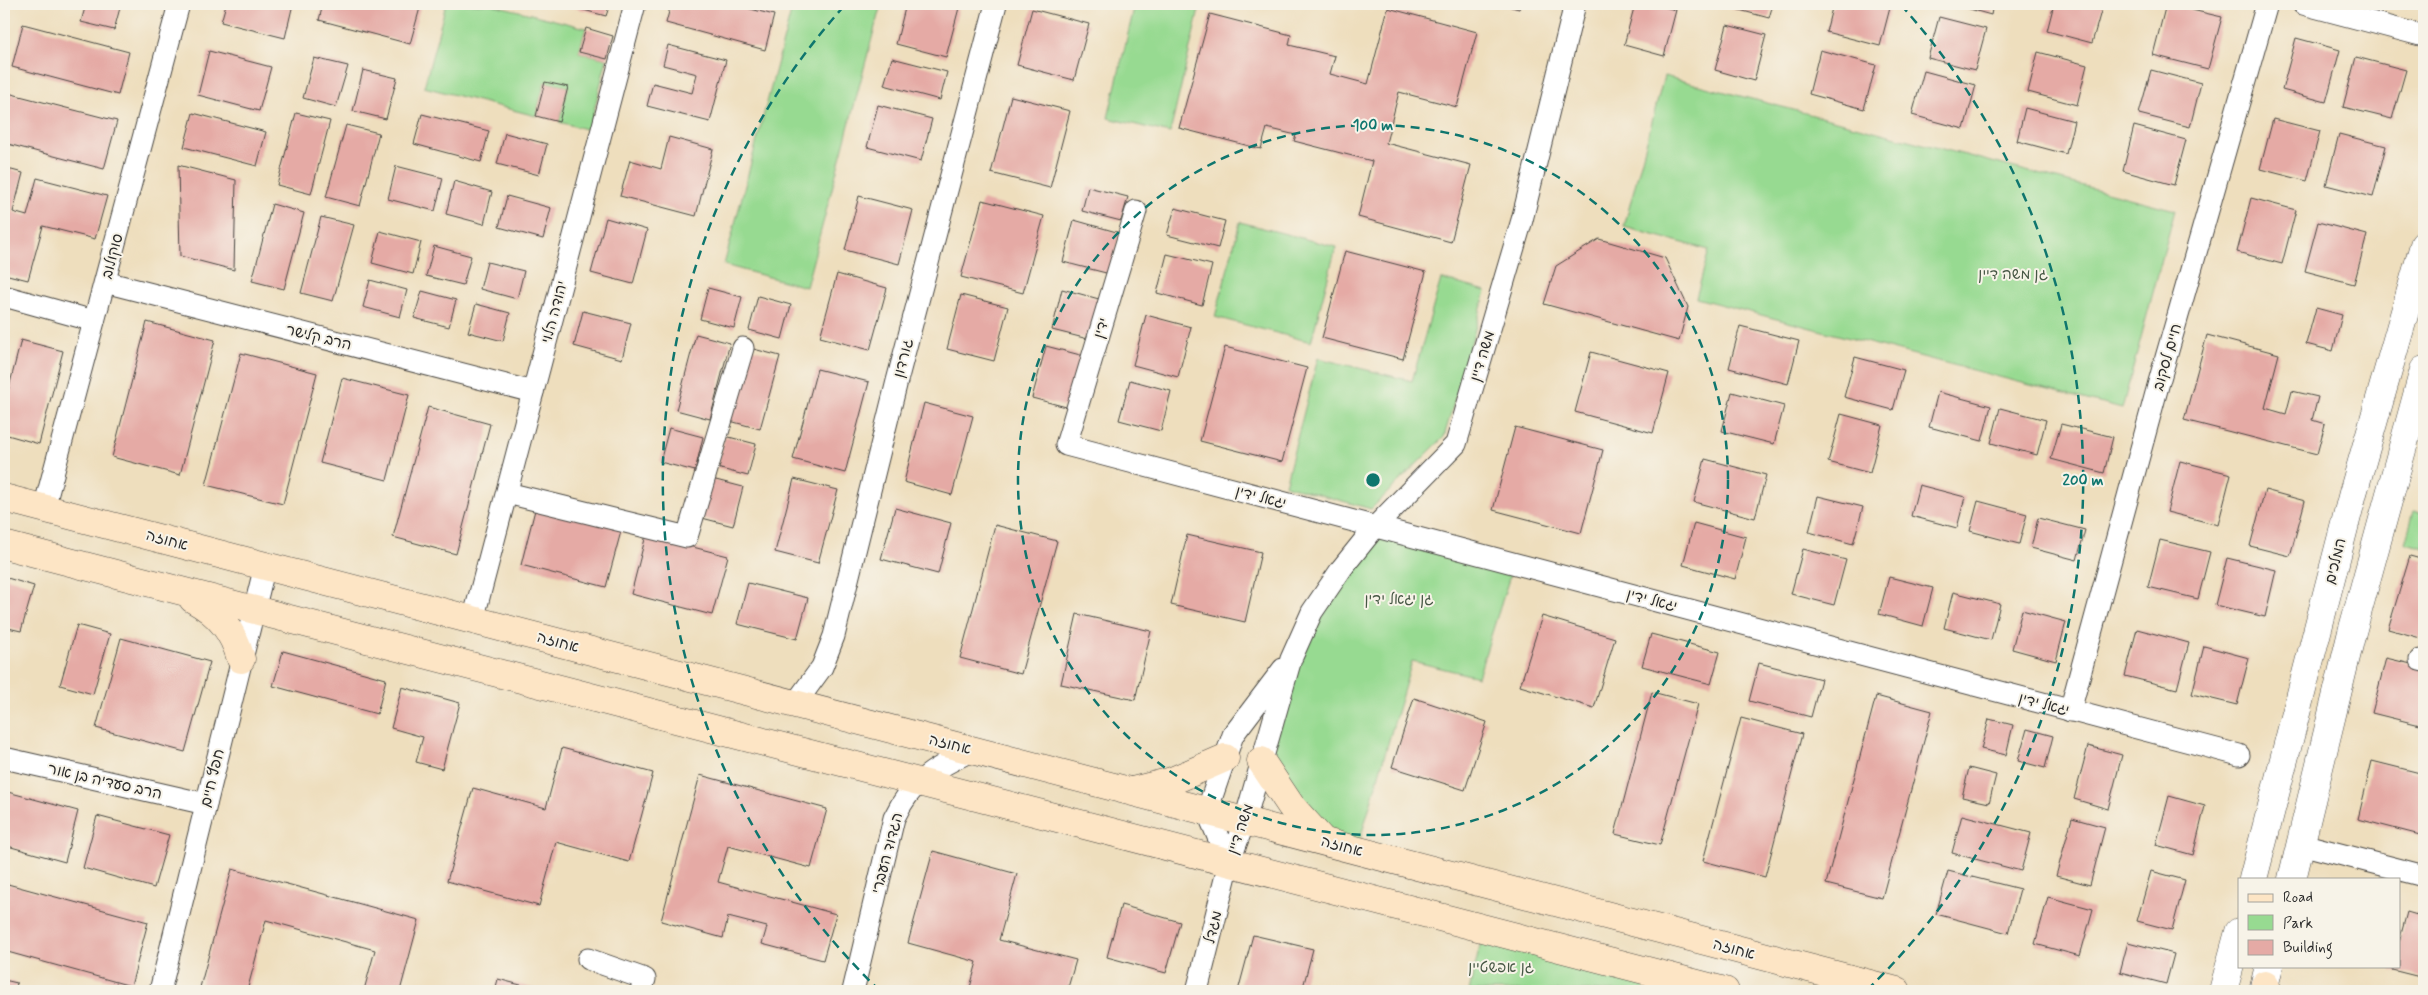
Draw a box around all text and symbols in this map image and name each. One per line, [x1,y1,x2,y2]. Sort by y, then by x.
text: 100 m [1353,116,1393,136]
street label: סוקולוב [97,231,129,281]
park label: גן משה דיין [1978,265,2048,285]
street label: יהודה הלוי [537,279,573,346]
street label: ידין [1089,316,1115,341]
street label: הרב קלישר [284,320,354,356]
street label: חיים לסקוב [2149,321,2187,393]
street label: משה דיין [1466,328,1500,384]
street label: גורדון [889,336,919,380]
centre of rings [1364,471,1382,489]
text: 200 m [2063,471,2104,491]
street label: יגאל ידין [1233,482,1288,514]
street label: אחוזה [143,526,190,556]
street label: המלכים [2321,536,2351,587]
street label: יגאל ידין [1624,585,1679,617]
park label: גן יגאל ידין [1364,590,1434,610]
street label: אחוזה [534,628,581,658]
street label: יגאל ידין [2016,689,2071,721]
street label: אחוזה [927,730,973,760]
street label: חפץ חיים [196,747,230,809]
street label: הרב סעדיה בן אור [46,759,164,805]
street label: משה דיין [1223,801,1259,857]
street label: הגדוד העברי [868,811,908,896]
street label: אחוזה [1318,832,1365,862]
legend [2238,878,2400,968]
text: Road [2283,888,2313,908]
street label: מגדל [1200,909,1228,946]
text: Park [2283,914,2313,934]
street label: אחוזה [1710,935,1757,965]
text: Building [2283,938,2333,959]
park label: גן אפשטיין [1468,958,1534,978]

